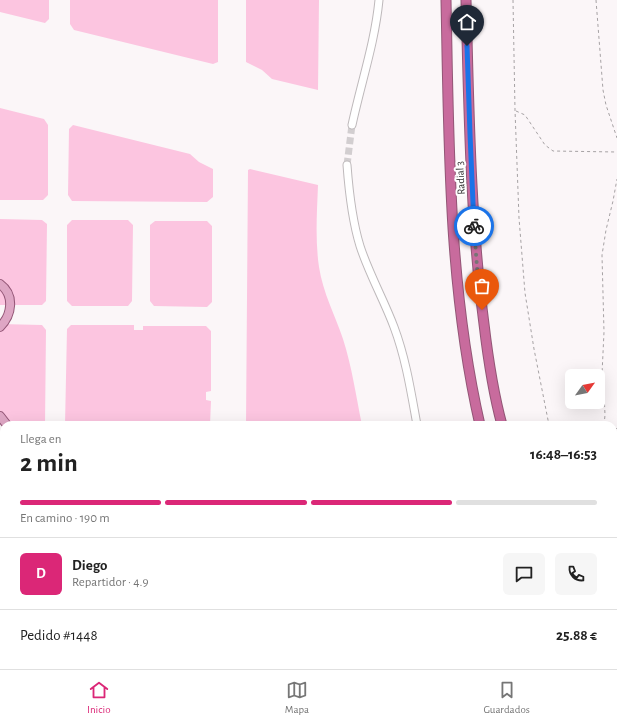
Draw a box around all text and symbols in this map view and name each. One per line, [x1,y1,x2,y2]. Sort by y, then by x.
pin [450,5,484,46]
icon: home [456,11,478,33]
street label: Radial 3 [454,161,467,195]
courier [454,206,494,246]
icon: bike [463,215,485,237]
pin [465,269,499,310]
icon: bag [471,275,493,297]
north arrow [565,369,605,409]
map controls [565,369,605,409]
text: Llega en [20,433,62,446]
text: 16:48–16:53 [530,447,597,462]
text: 2 min [20,450,78,476]
text: En camino · 190 m [20,512,110,525]
button: chat [503,553,545,595]
button: phone [555,553,597,595]
text: Diego [72,558,108,573]
text: D [36,566,46,581]
text: Repartidor · 4.9 [72,576,149,589]
text: Pedido #1448 [20,628,98,643]
text: 25.88 € [556,628,597,643]
tab: Inicio [87,679,111,716]
tab: Mapa [285,679,309,716]
tab: Guardados [483,679,530,716]

